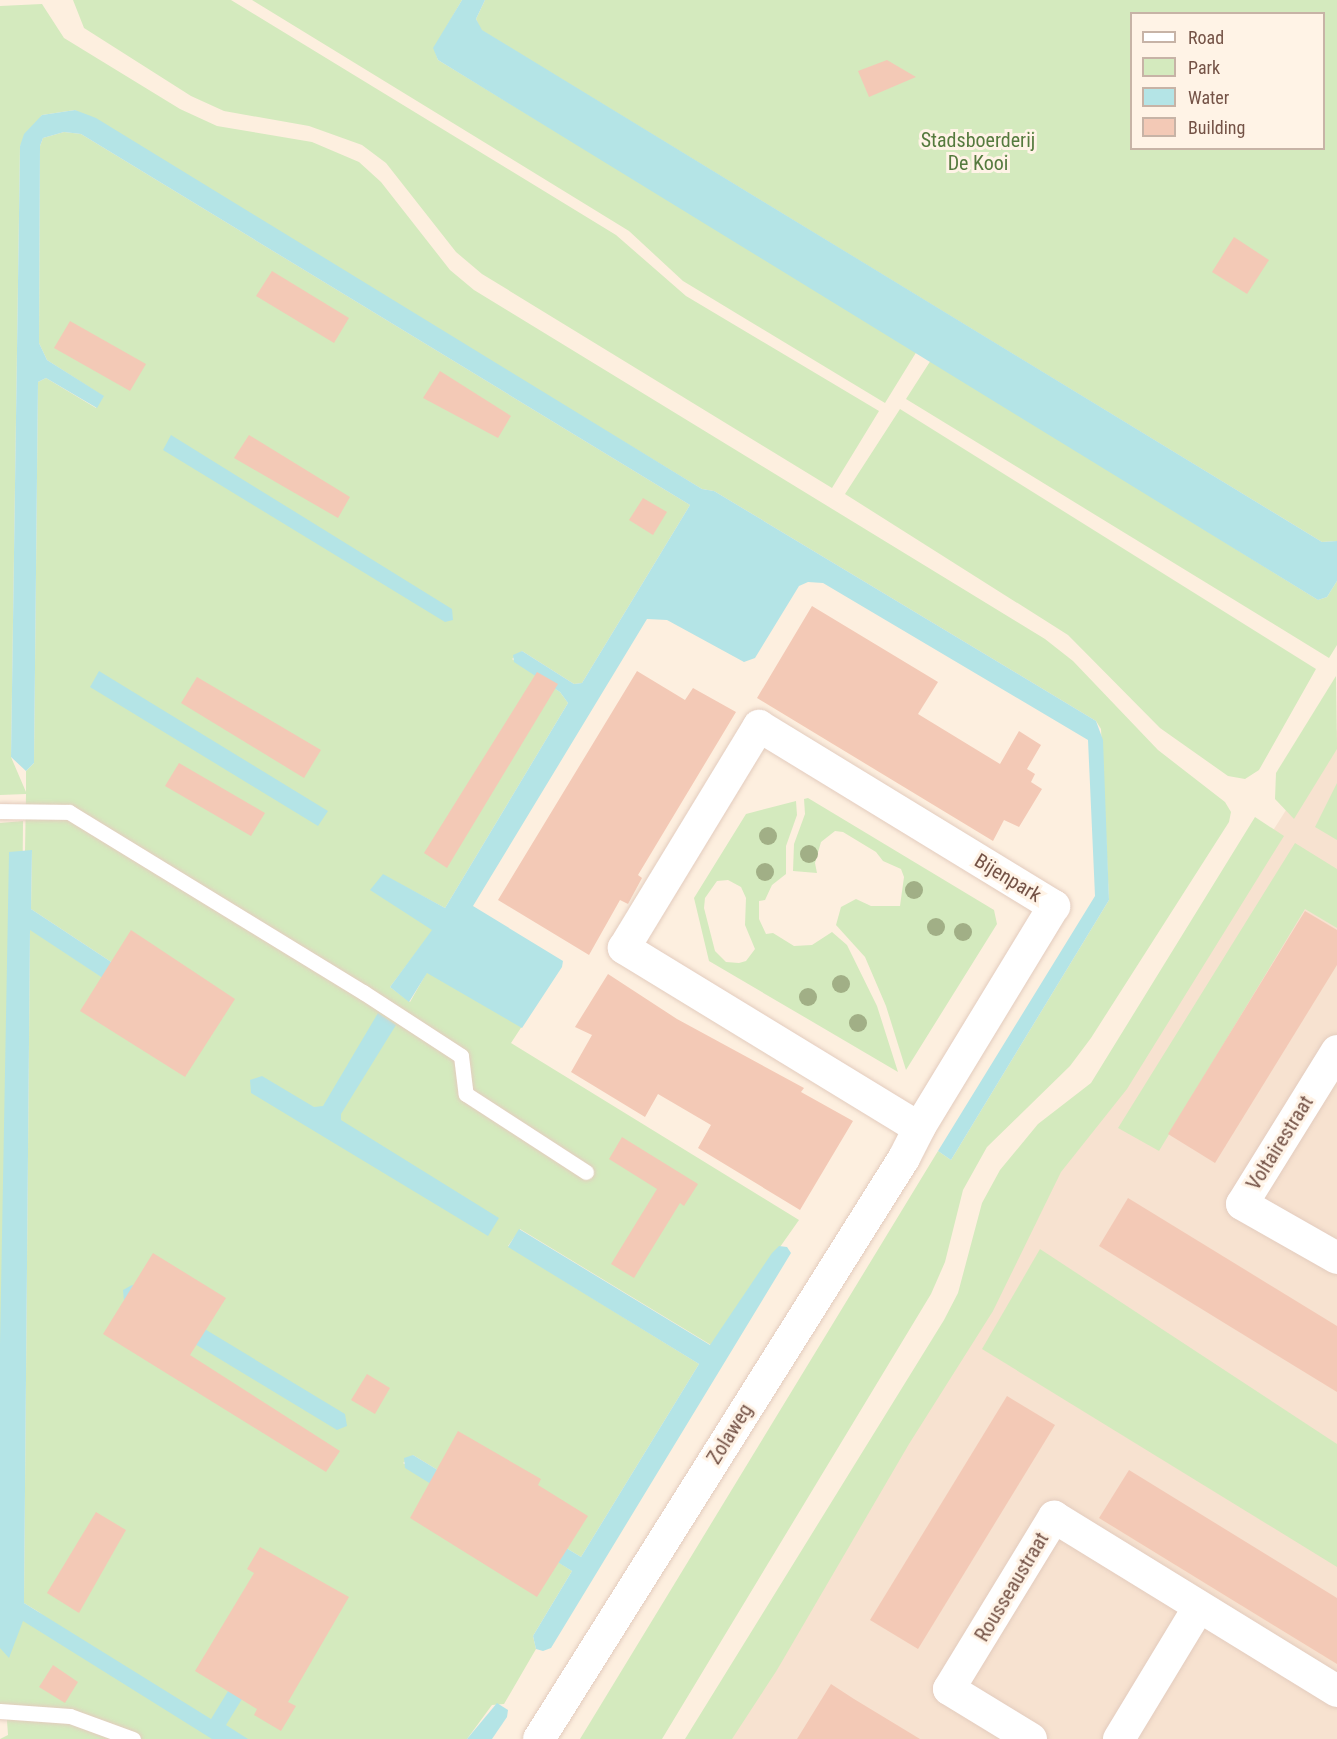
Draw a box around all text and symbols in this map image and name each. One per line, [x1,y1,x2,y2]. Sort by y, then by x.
legend [1130,12,1325,150]
text: Road [1188,27,1224,48]
text: Park [1188,57,1220,78]
text: Water [1188,87,1229,108]
text: Building [1188,117,1245,138]
park label: Stadsboerderij De Kooi [921,129,1035,176]
street label: Bijenpark [970,849,1046,907]
street label: Voltairestraat [1242,1091,1318,1195]
street label: Zolaweg [702,1399,758,1469]
street label: Rousseaustraat [970,1528,1054,1646]

